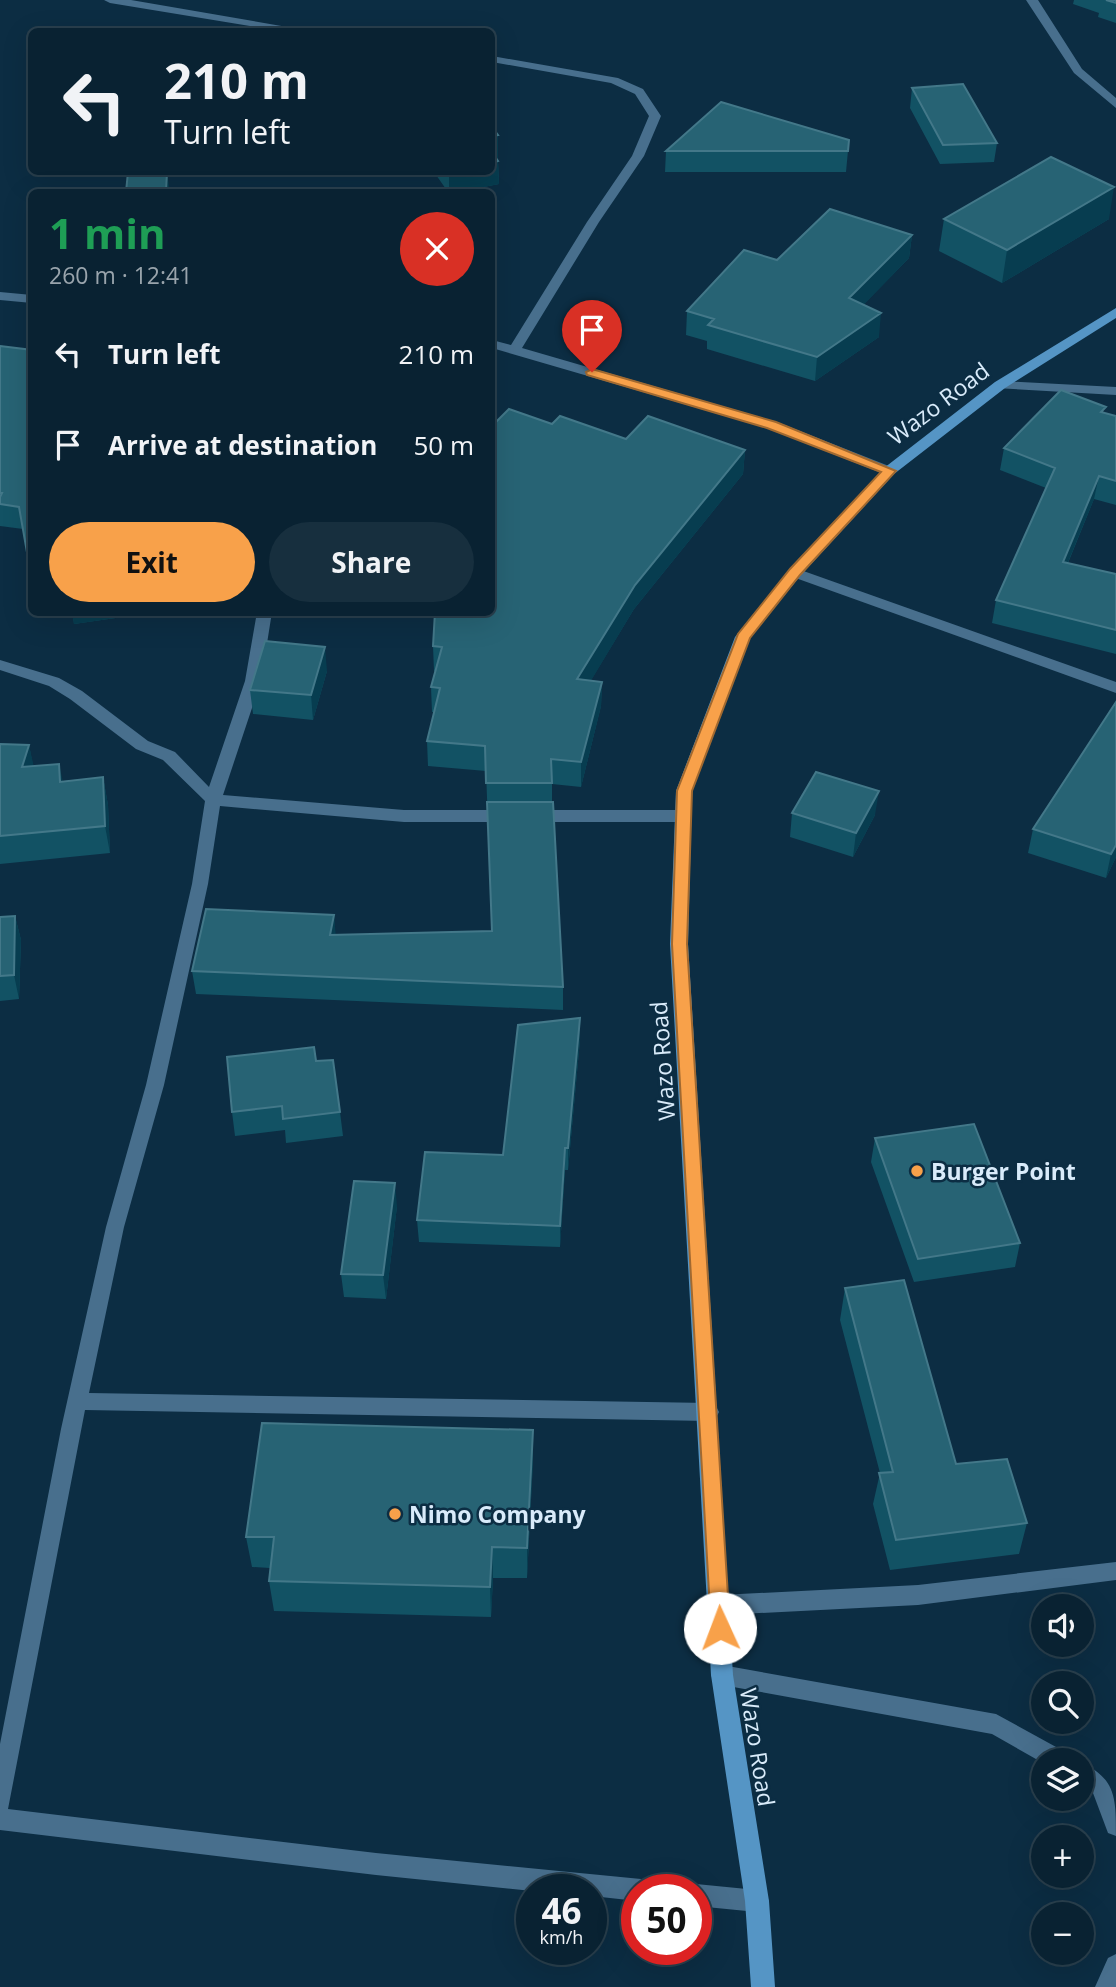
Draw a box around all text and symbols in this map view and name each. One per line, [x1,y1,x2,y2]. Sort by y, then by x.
text: 210 m [164,47,309,113]
icon: left [49,56,140,147]
text: Turn left [164,110,290,153]
text: 1 min [49,204,166,261]
button: close [400,212,474,286]
text: 260 m · 12:41 [49,259,192,291]
pin [562,300,622,372]
icon: arrive [573,311,611,349]
icon: left [49,335,87,373]
text: Turn left [108,336,220,372]
text: 210 m [399,336,474,372]
street label: Wazo Road [881,354,995,452]
icon: arrive [49,426,87,464]
text: Arrive at destination [108,427,377,463]
text: 50 m [413,427,474,463]
button: Exit [49,522,255,602]
button: Share [269,522,474,602]
street label: Wazo Road [642,1000,682,1122]
place label: Burger Point [931,1155,1076,1187]
marker: Burger Point [909,1163,925,1179]
place label: Nimo Company [409,1498,587,1530]
marker: Nimo Company [387,1506,403,1522]
position arrow [683,1591,757,1665]
map controls [1031,1594,1094,1965]
button: sound [1031,1594,1094,1657]
button: search [1031,1671,1094,1734]
street label: Wazo Road [733,1685,783,1809]
button: layers [1031,1748,1094,1811]
button: + [1031,1825,1094,1888]
speed limit sign: 50 [621,1874,712,1965]
text: 46 [541,1887,582,1934]
button: − [1031,1902,1094,1965]
text: km/h [540,1925,583,1949]

